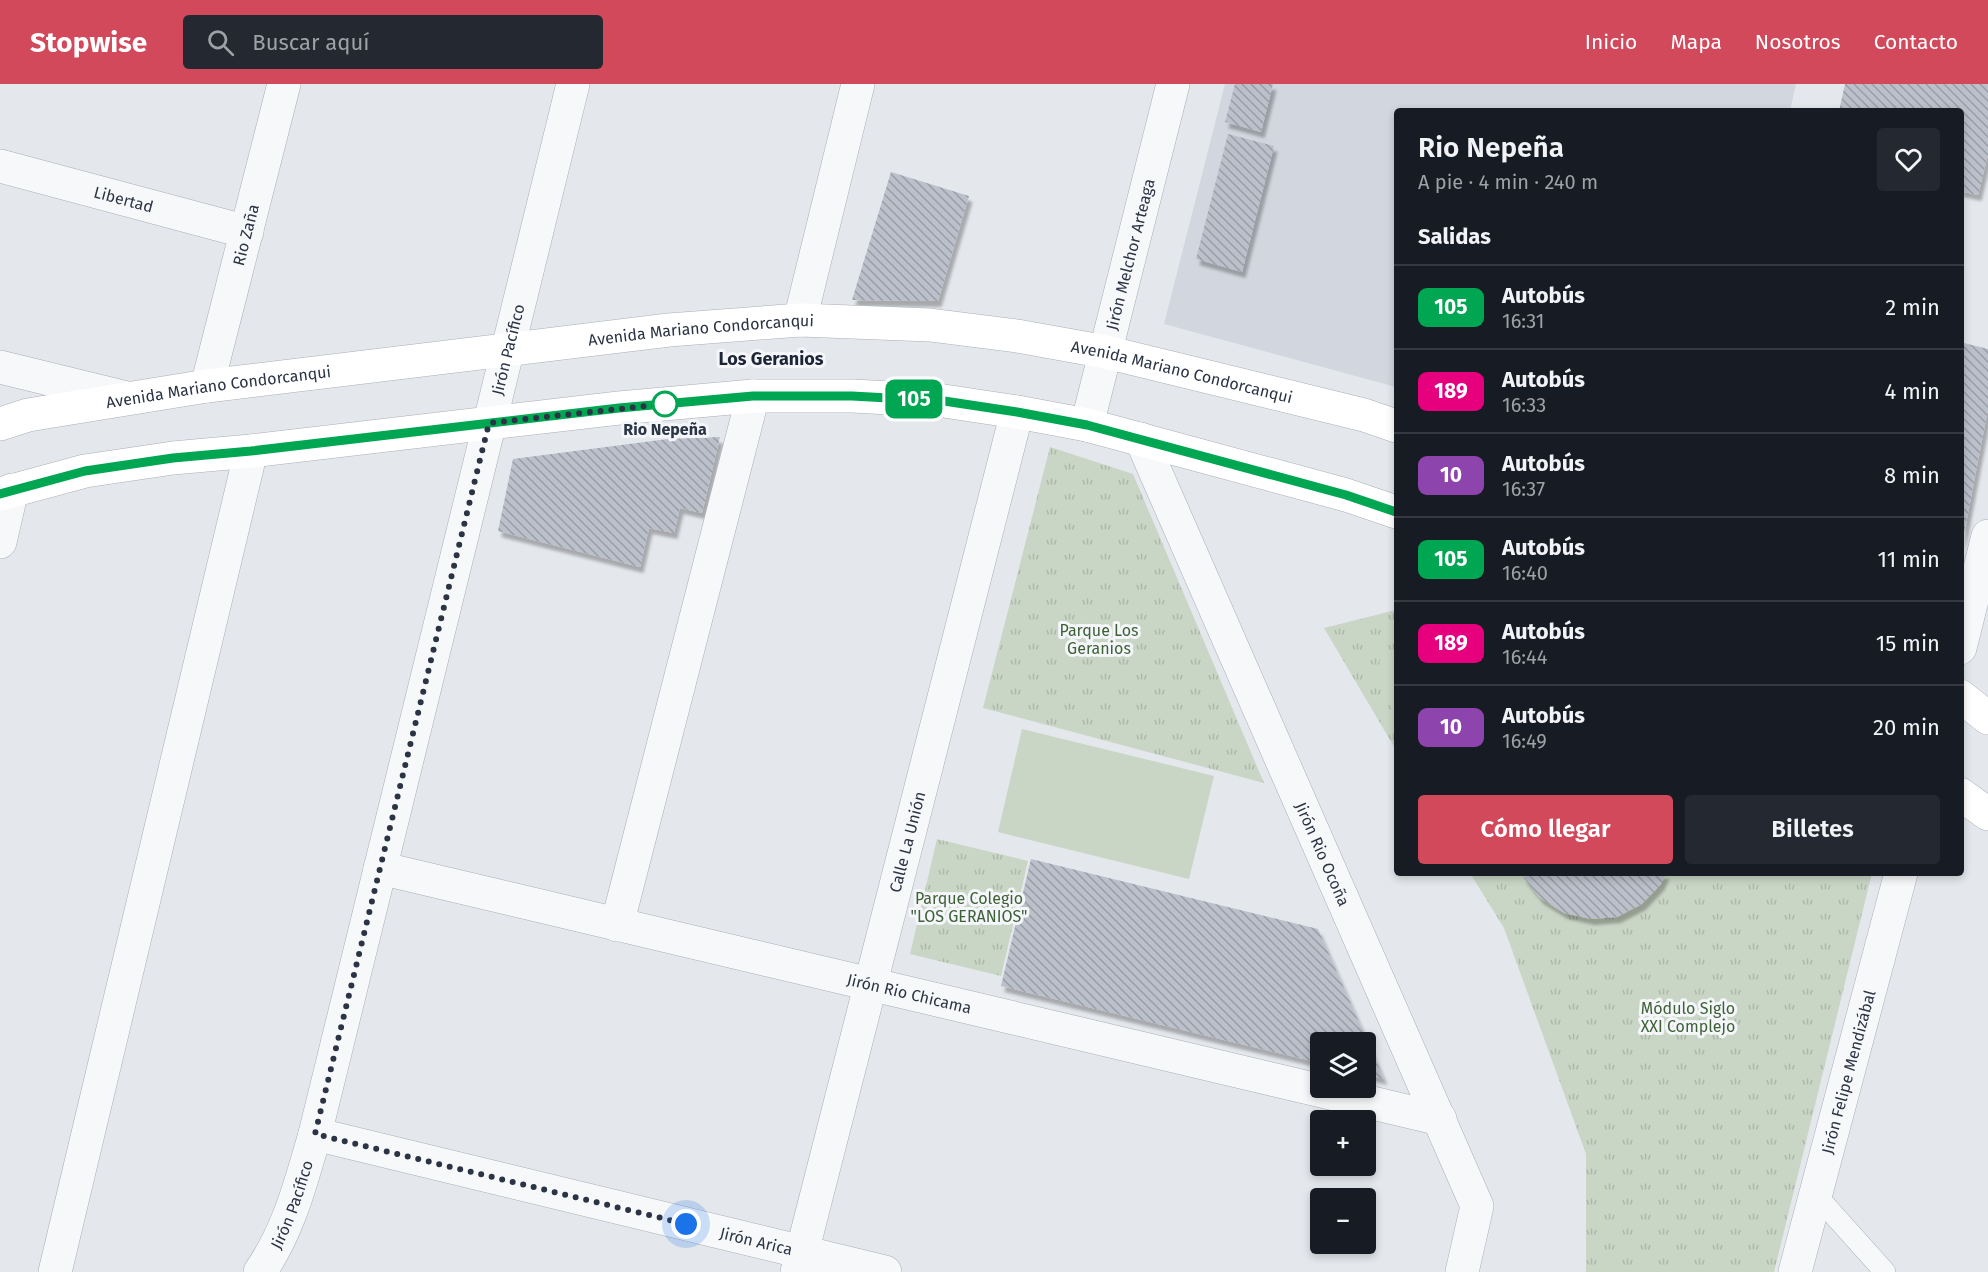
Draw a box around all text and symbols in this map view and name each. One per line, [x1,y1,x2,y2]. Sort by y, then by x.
search box [183,15,603,69]
text: Stopwise [30,26,147,59]
icon: search [204,26,237,59]
text: Buscar aquí [252,29,369,56]
text: Inicio [1585,29,1637,55]
text: Mapa [1670,29,1722,55]
text: Nosotros [1755,29,1841,55]
text: Contacto [1874,29,1958,55]
button: heart [1877,128,1940,191]
text: Rio Nepeña [1418,131,1564,164]
text: A pie · 4 min · 240 m [1418,170,1598,194]
street label: Jirón Melchor Arteaga [1102,177,1158,332]
street label: Libertad [92,182,156,216]
street label: Rio Zaña [229,202,263,268]
text: Salidas [1418,223,1491,250]
text: Autobús [1502,282,1585,309]
text: 105 [1434,294,1468,320]
text: 2 min [1885,294,1940,321]
street label: Jirón Pacífico [487,302,528,397]
text: 16:31 [1502,309,1544,333]
street label: Avenida Mariano Condorcanqui [587,311,814,349]
street label: Avenida Mariano Condorcanqui [1070,336,1294,407]
district label: Los Geranios [719,348,824,370]
street label: Avenida Mariano Condorcanqui [105,362,332,412]
text: Autobús [1502,366,1585,393]
text: 189 [1434,378,1468,404]
text: 4 min [1885,378,1940,405]
line badge: 105 [880,380,948,418]
text: 105 [897,386,931,412]
marker: Rio Nepeña [652,391,678,417]
text: 16:33 [1502,393,1546,417]
place label: Rio Nepeña [623,420,707,439]
text: Autobús [1502,450,1585,477]
text: 10 [1440,462,1462,488]
text: 8 min [1884,462,1940,489]
text: 16:37 [1502,477,1545,501]
text: Autobús [1502,534,1585,561]
text: 105 [1434,546,1468,572]
text: 11 min [1877,546,1940,573]
text: 16:40 [1502,561,1548,585]
text: Autobús [1502,618,1585,645]
park label: Parque Los Geranios [1059,621,1139,658]
text: 189 [1434,630,1468,656]
text: 15 min [1876,630,1940,657]
text: 16:44 [1502,645,1547,669]
text: Autobús [1502,702,1585,729]
text: 10 [1440,714,1462,740]
text: 20 min [1873,714,1940,741]
text: 16:49 [1502,729,1547,753]
street label: Calle La Unión [885,789,929,894]
button: Cómo llegar [1418,795,1673,864]
button: Billetes [1685,795,1940,864]
street label: Jirón Rio Ocoña [1292,799,1354,909]
park label: Parque Colegio "LOS GERANIOS" [911,889,1027,926]
street label: Jirón Rio Chicama [845,969,973,1017]
street label: Jirón Felipe Mendizábal [1817,988,1879,1156]
park label: Módulo Siglo XXI Complejo [1641,999,1735,1036]
map controls [1310,1032,1376,1254]
button: layers [1310,1032,1376,1098]
button: + [1310,1110,1376,1176]
street label: Jirón Pacífico [266,1158,316,1252]
button: − [1310,1188,1376,1254]
your location [671,1209,701,1239]
street label: Jirón Arica [718,1223,795,1259]

